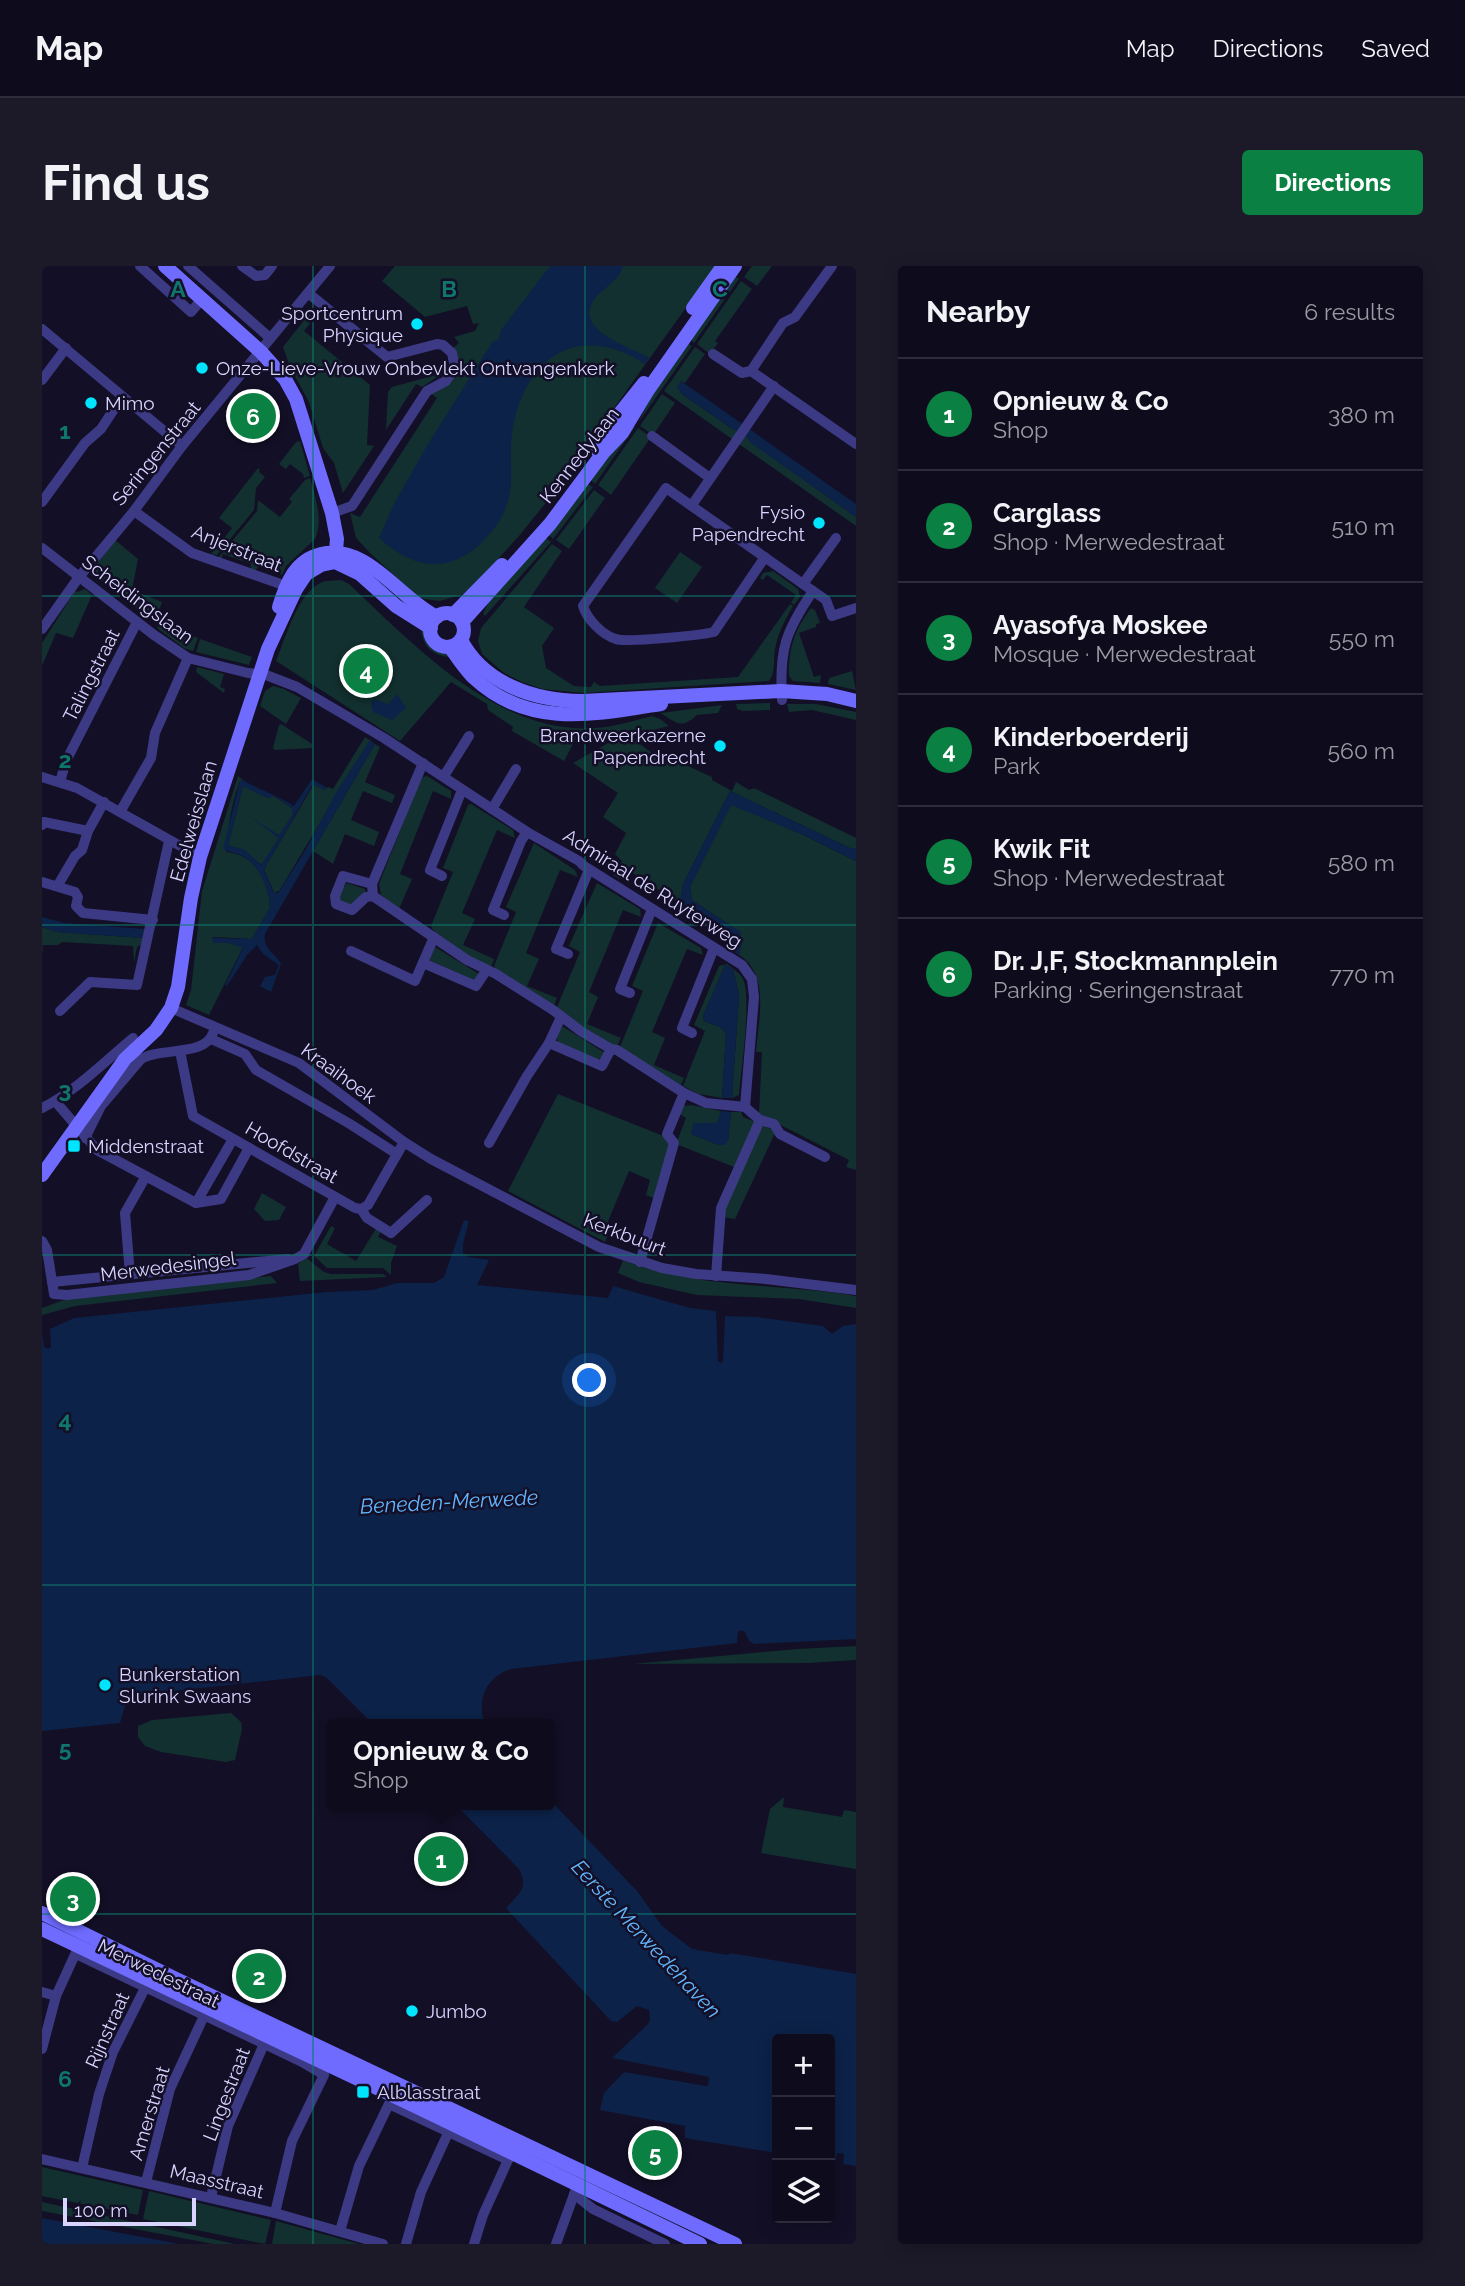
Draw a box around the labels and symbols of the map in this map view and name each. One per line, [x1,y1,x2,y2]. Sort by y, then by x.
text: A [170,275,186,302]
text: B [441,275,457,302]
text: C [712,275,728,302]
place label: Sportcentrum Physique [281,302,403,346]
marker: Sportcentrum Physique [409,316,425,332]
place label: Onze-Lieve-Vrouw Onbevlekt Ontvangenkerk [216,357,615,379]
marker: Onze-Lieve-Vrouw Onbevlekt Ontvangenkerk [194,360,210,376]
pin: 6 [230,390,276,442]
place label: Mimo [105,392,155,414]
marker: Mimo [83,395,99,411]
street label: Seringenstraat [107,396,205,510]
street label: Kennedylaan [535,403,623,507]
text: 1 [59,417,71,444]
place label: Fysio Papendrecht [692,501,806,545]
marker: Fysio Papendrecht [811,515,827,531]
street label: Anjerstraat [189,520,286,576]
street label: Scheidingslaan [78,550,198,648]
street label: Talingstraat [58,624,124,725]
pin: 4 [343,645,389,697]
place label: Brandweerkazerne Papendrecht [540,724,707,768]
marker: Brandweerkazerne Papendrecht [712,738,728,754]
text: 2 [59,746,71,773]
street label: Edelweisslaan [165,758,221,884]
street label: Admiraal de Ruyterweg [560,824,746,952]
street label: Kraaihoek [297,1038,381,1108]
text: 3 [59,1076,71,1103]
street label: Hoofdstraat [242,1117,343,1188]
place label: Middenstraat [88,1135,204,1157]
marker: Middenstraat [66,1138,82,1154]
street label: Kerkbuurt [581,1208,670,1260]
street label: Merwedesingel [99,1247,238,1285]
your location [572,1363,606,1397]
text: 4 [58,1406,72,1433]
water label: Beneden-Merwede [359,1484,539,1519]
place label: Bunkerstation Slurink Swaans [119,1663,251,1707]
marker: Bunkerstation Slurink Swaans [97,1677,113,1693]
text: 5 [59,1735,72,1762]
pin: 1 [418,1833,464,1885]
water label: Eerste Merwedehaven [567,1854,726,2023]
pin: 3 [50,1873,96,1925]
street label: Merwedestraat [95,1934,224,2012]
pin: 2 [236,1950,282,2002]
street label: Rijnstraat [80,1988,134,2071]
place label: Jumbo [426,2000,487,2022]
marker: Jumbo [404,2003,420,2019]
street label: Lingestraat [198,2044,254,2144]
street label: Amerstraat [124,2063,174,2163]
text: 6 [58,2065,72,2092]
place label: Alblasstraat [377,2081,481,2103]
marker: Alblasstraat [355,2084,371,2100]
pin: 5 [632,2127,678,2179]
street label: Maasstraat [168,2160,267,2203]
scale bar [63,2195,196,2227]

